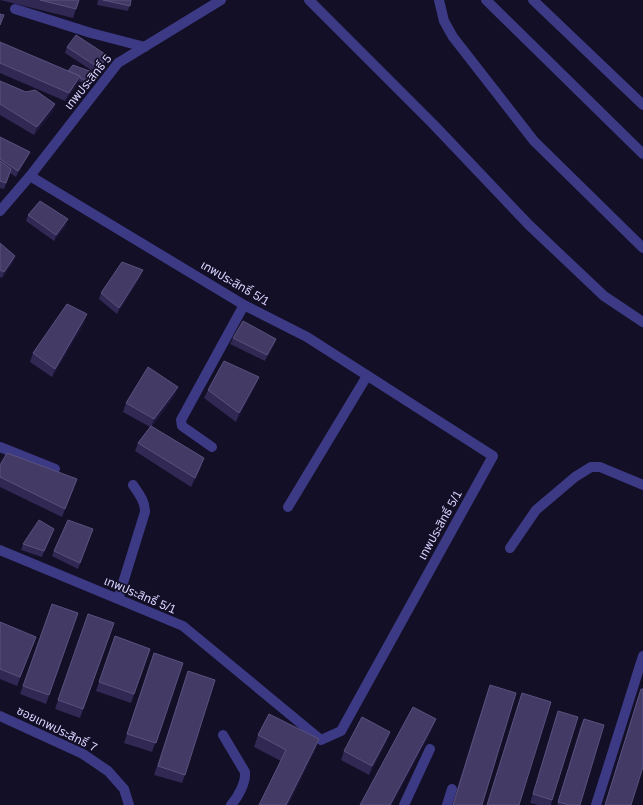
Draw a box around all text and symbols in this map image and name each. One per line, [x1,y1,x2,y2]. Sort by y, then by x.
street label: เทพประสิทธิ์ 5 [61,51,115,112]
street label: เทพประสิทธิ์ 5/1 [198,257,272,308]
street label: เทพประสิทธิ์ 5/1 [415,487,465,562]
street label: เทพประสิทธิ์ 5/1 [102,573,179,617]
street label: ซอยเทพประสิทธิ์ 7 [14,703,100,755]

